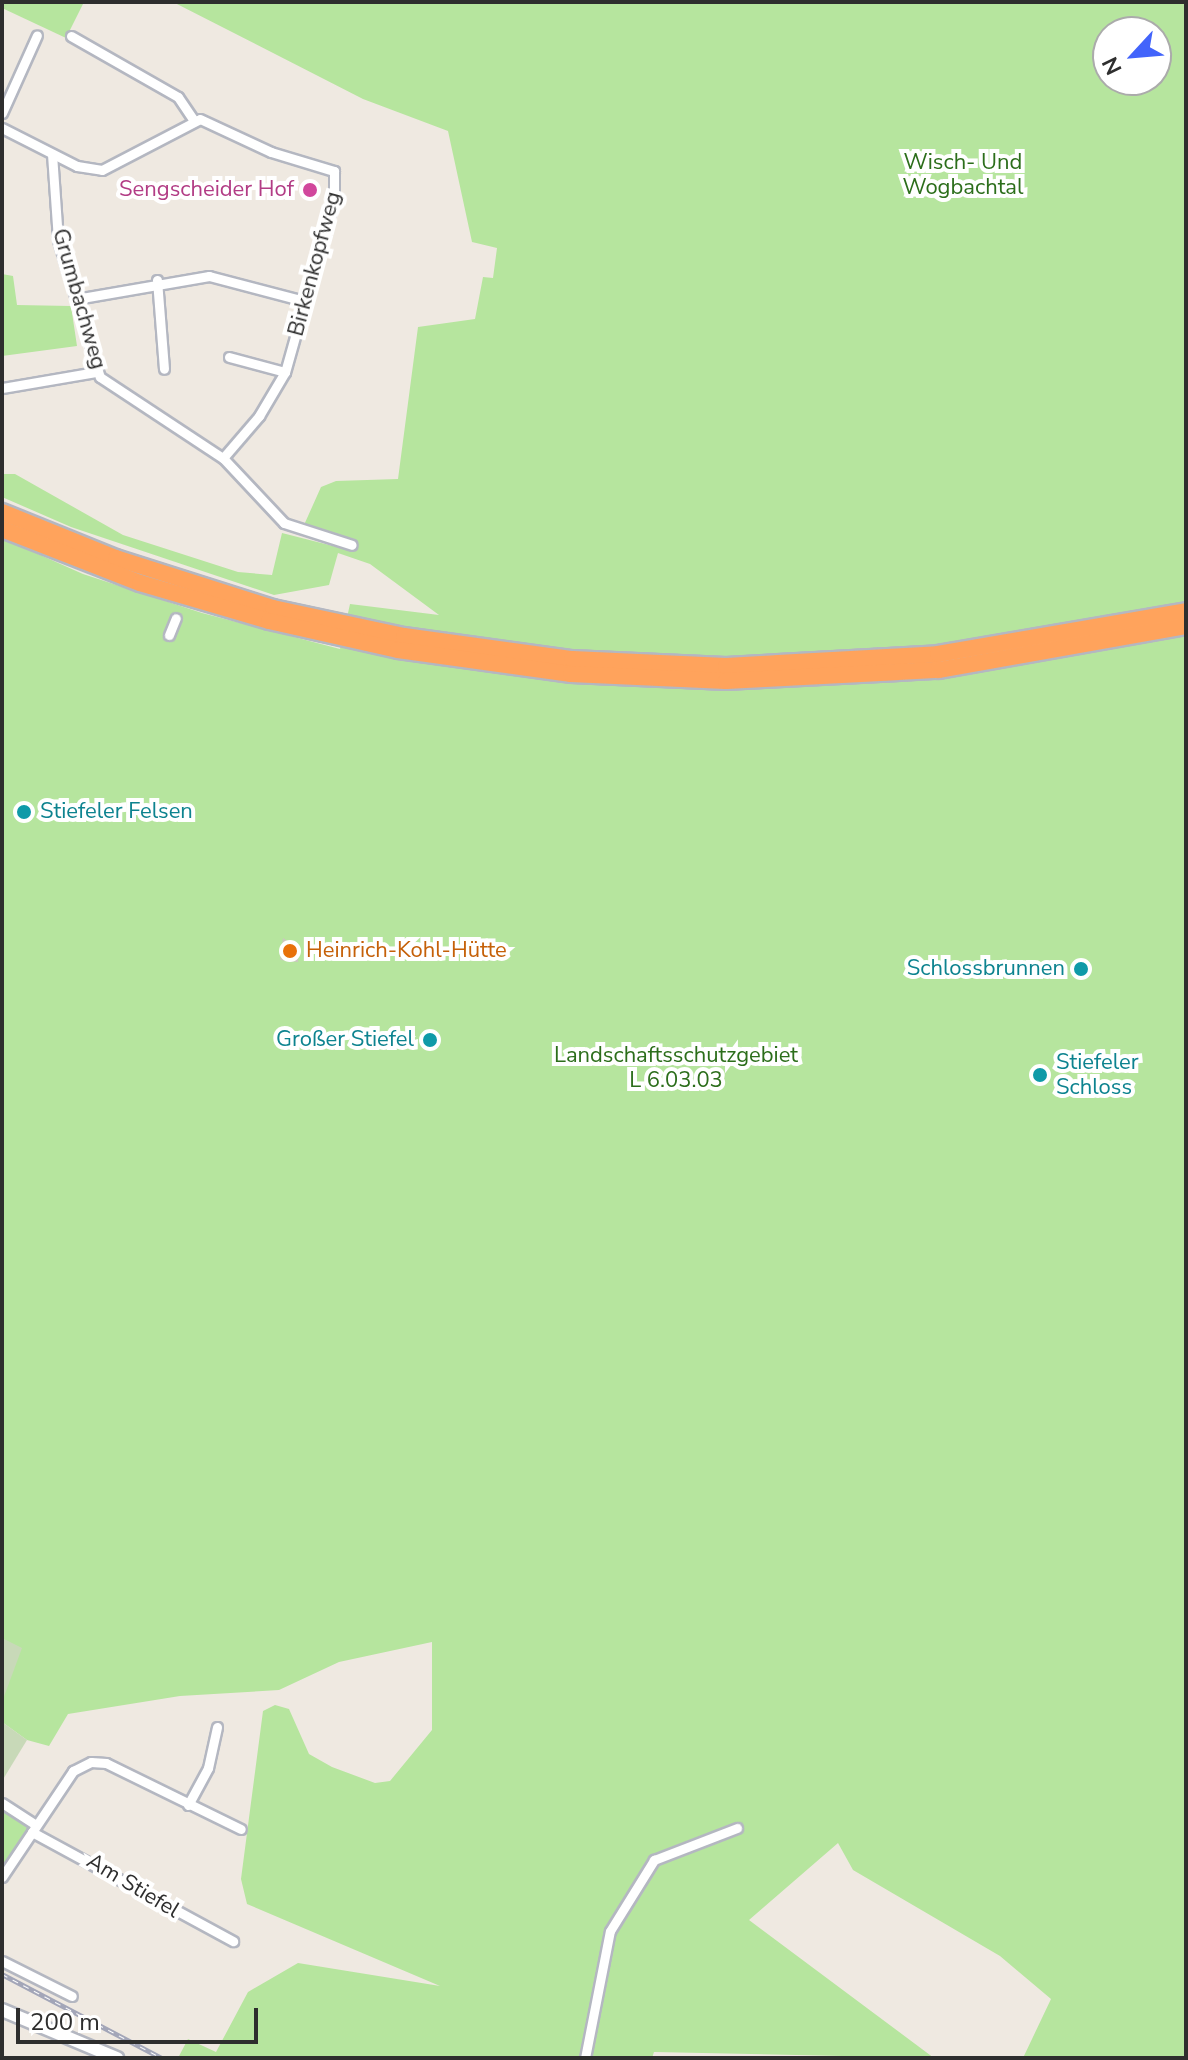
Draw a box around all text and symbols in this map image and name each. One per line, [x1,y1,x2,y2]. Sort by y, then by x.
north arrow [1092,16,1172,96]
text: N [1095,52,1129,80]
park label: Wisch- Und Wogbachtal [902,149,1024,200]
place label: Sengscheider Hof [119,177,294,203]
marker: Sengscheider Hof [301,181,319,199]
street label: Birkenkopfweg [283,189,347,339]
street label: Grumbachweg [46,226,112,372]
place label: Stiefeler Felsen [40,799,193,825]
marker: Stiefeler Felsen [15,803,33,821]
place label: Heinrich-Kohl-Hütte [306,938,507,964]
marker: Heinrich-Kohl-Hütte [281,942,299,960]
place label: Schlossbrunnen [907,956,1065,982]
marker: Schlossbrunnen [1072,960,1090,978]
place label: Großer Stiefel [276,1027,414,1053]
marker: Großer Stiefel [421,1031,439,1049]
park label: Landschaftsschutzgebiet L 6.03.03 [554,1042,798,1094]
place label: Stiefeler Schloss [1056,1049,1139,1100]
marker: Stiefeler Schloss [1031,1066,1049,1084]
street label: Am Stiefel [82,1848,184,1924]
scale bar [20,1992,262,2042]
text: 200 m [30,2006,100,2038]

